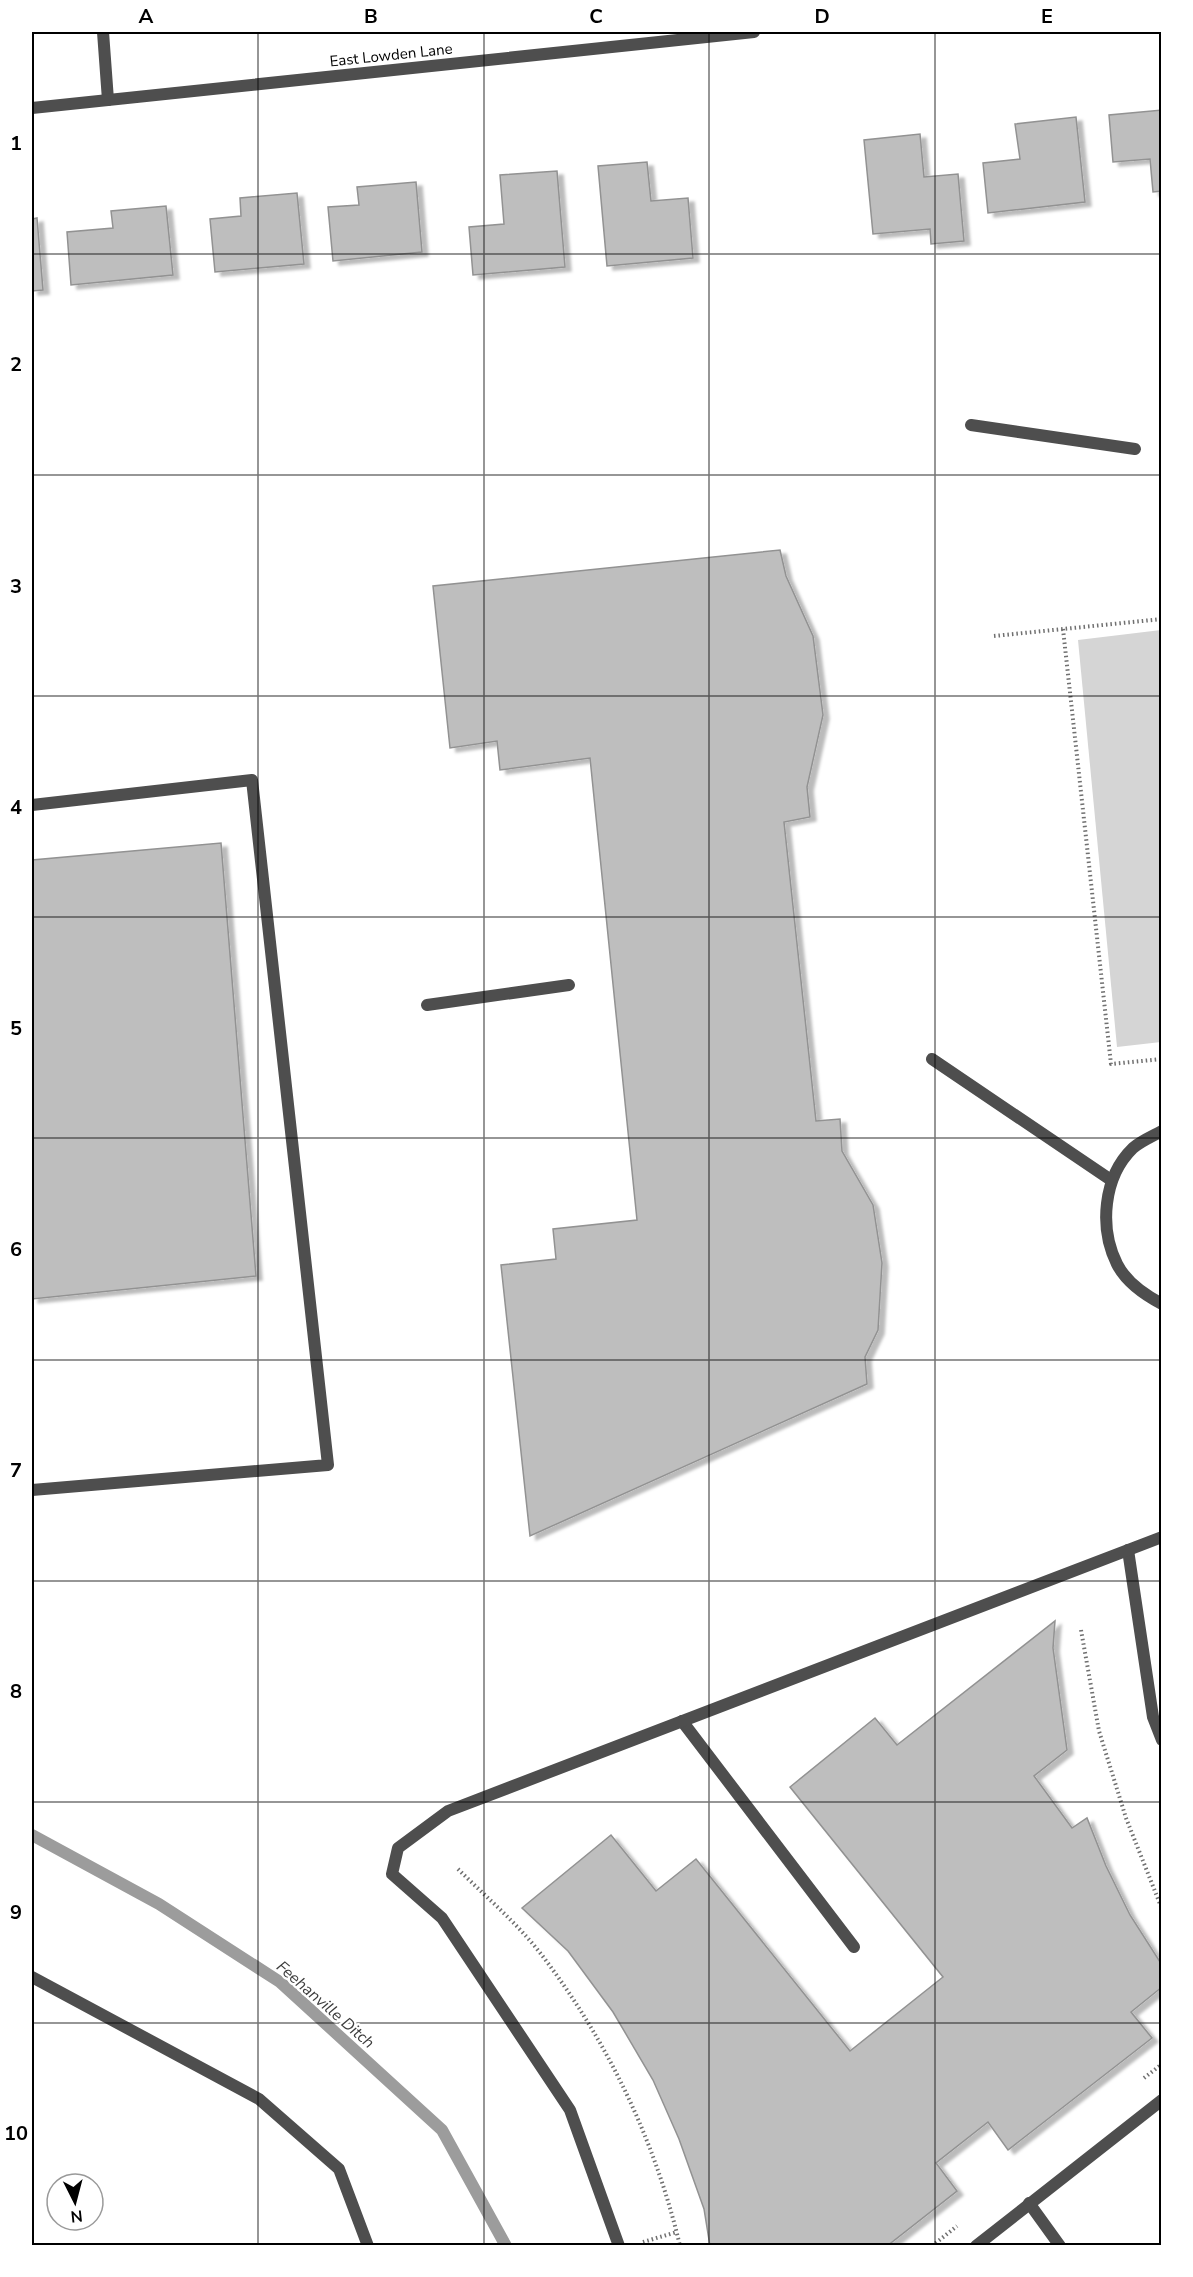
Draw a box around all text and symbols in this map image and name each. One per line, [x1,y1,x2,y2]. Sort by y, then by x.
text: A [139,3,154,30]
text: B [364,3,378,30]
text: C [589,3,603,30]
text: D [814,3,830,30]
text: E [1041,3,1053,30]
street label: East Lowden Lane [329,39,453,71]
text: 1 [10,130,22,157]
text: 2 [10,351,22,378]
text: 3 [10,573,22,600]
text: 4 [10,794,22,821]
text: 5 [10,1015,22,1042]
text: 6 [10,1236,22,1263]
text: 7 [10,1457,22,1484]
text: 8 [10,1678,22,1705]
text: 9 [10,1899,22,1926]
water label: Feehanville Ditch [271,1956,379,2054]
text: 10 [4,2120,28,2147]
north arrow [45,2172,105,2232]
text: N [69,2204,84,2227]

